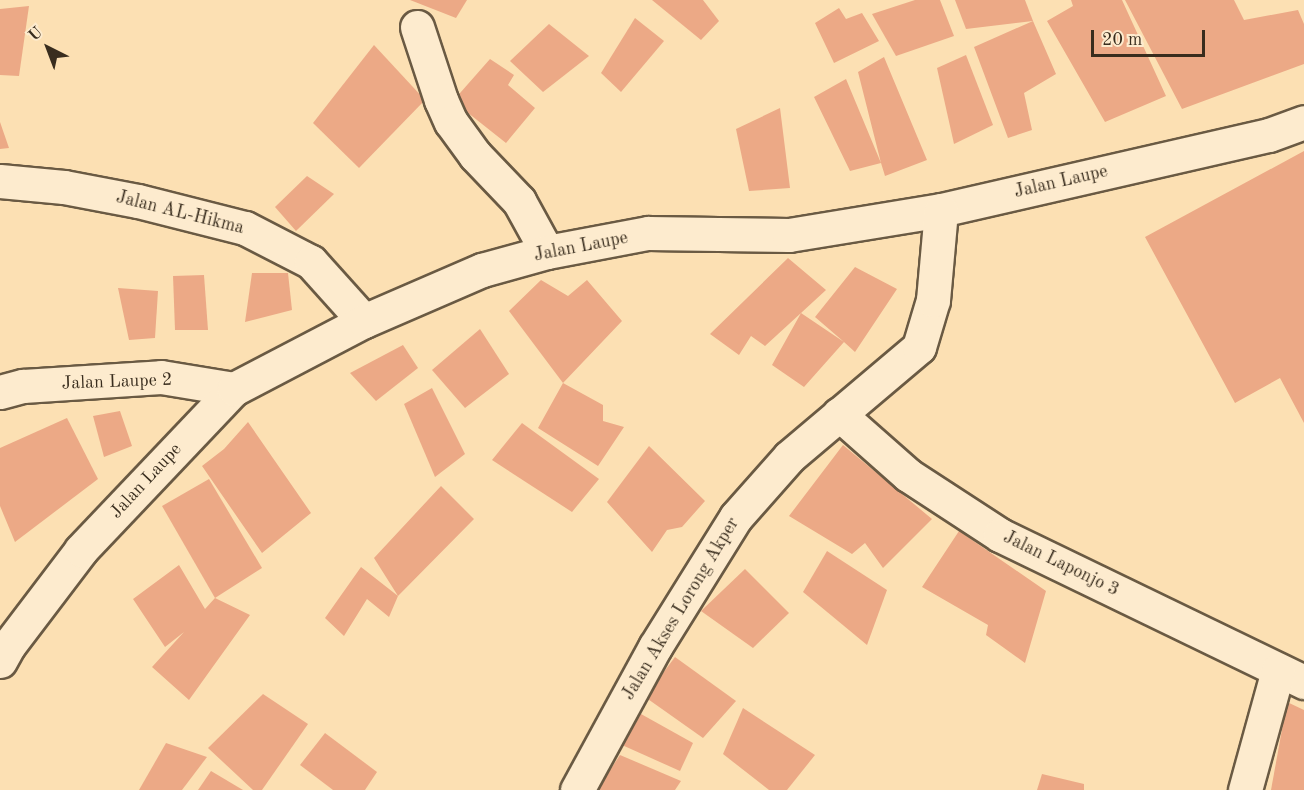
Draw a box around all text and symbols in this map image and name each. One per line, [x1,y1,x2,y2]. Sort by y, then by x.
north arrow [18,18,78,78]
scale bar [1094,18,1208,56]
text: U [26,24,46,45]
text: 20 m [1102,31,1142,49]
street label: Jalan Laupe [1012,161,1110,203]
street label: Jalan AL-Hikma [114,187,246,239]
street label: Jalan Laupe [532,227,630,267]
street label: Jalan Laupe 2 [61,369,173,395]
street label: Jalan Laupe [106,439,186,523]
street label: Jalan Akses Lorong Akper [618,514,744,704]
street label: Jalan Laponjo 3 [1000,527,1122,601]

